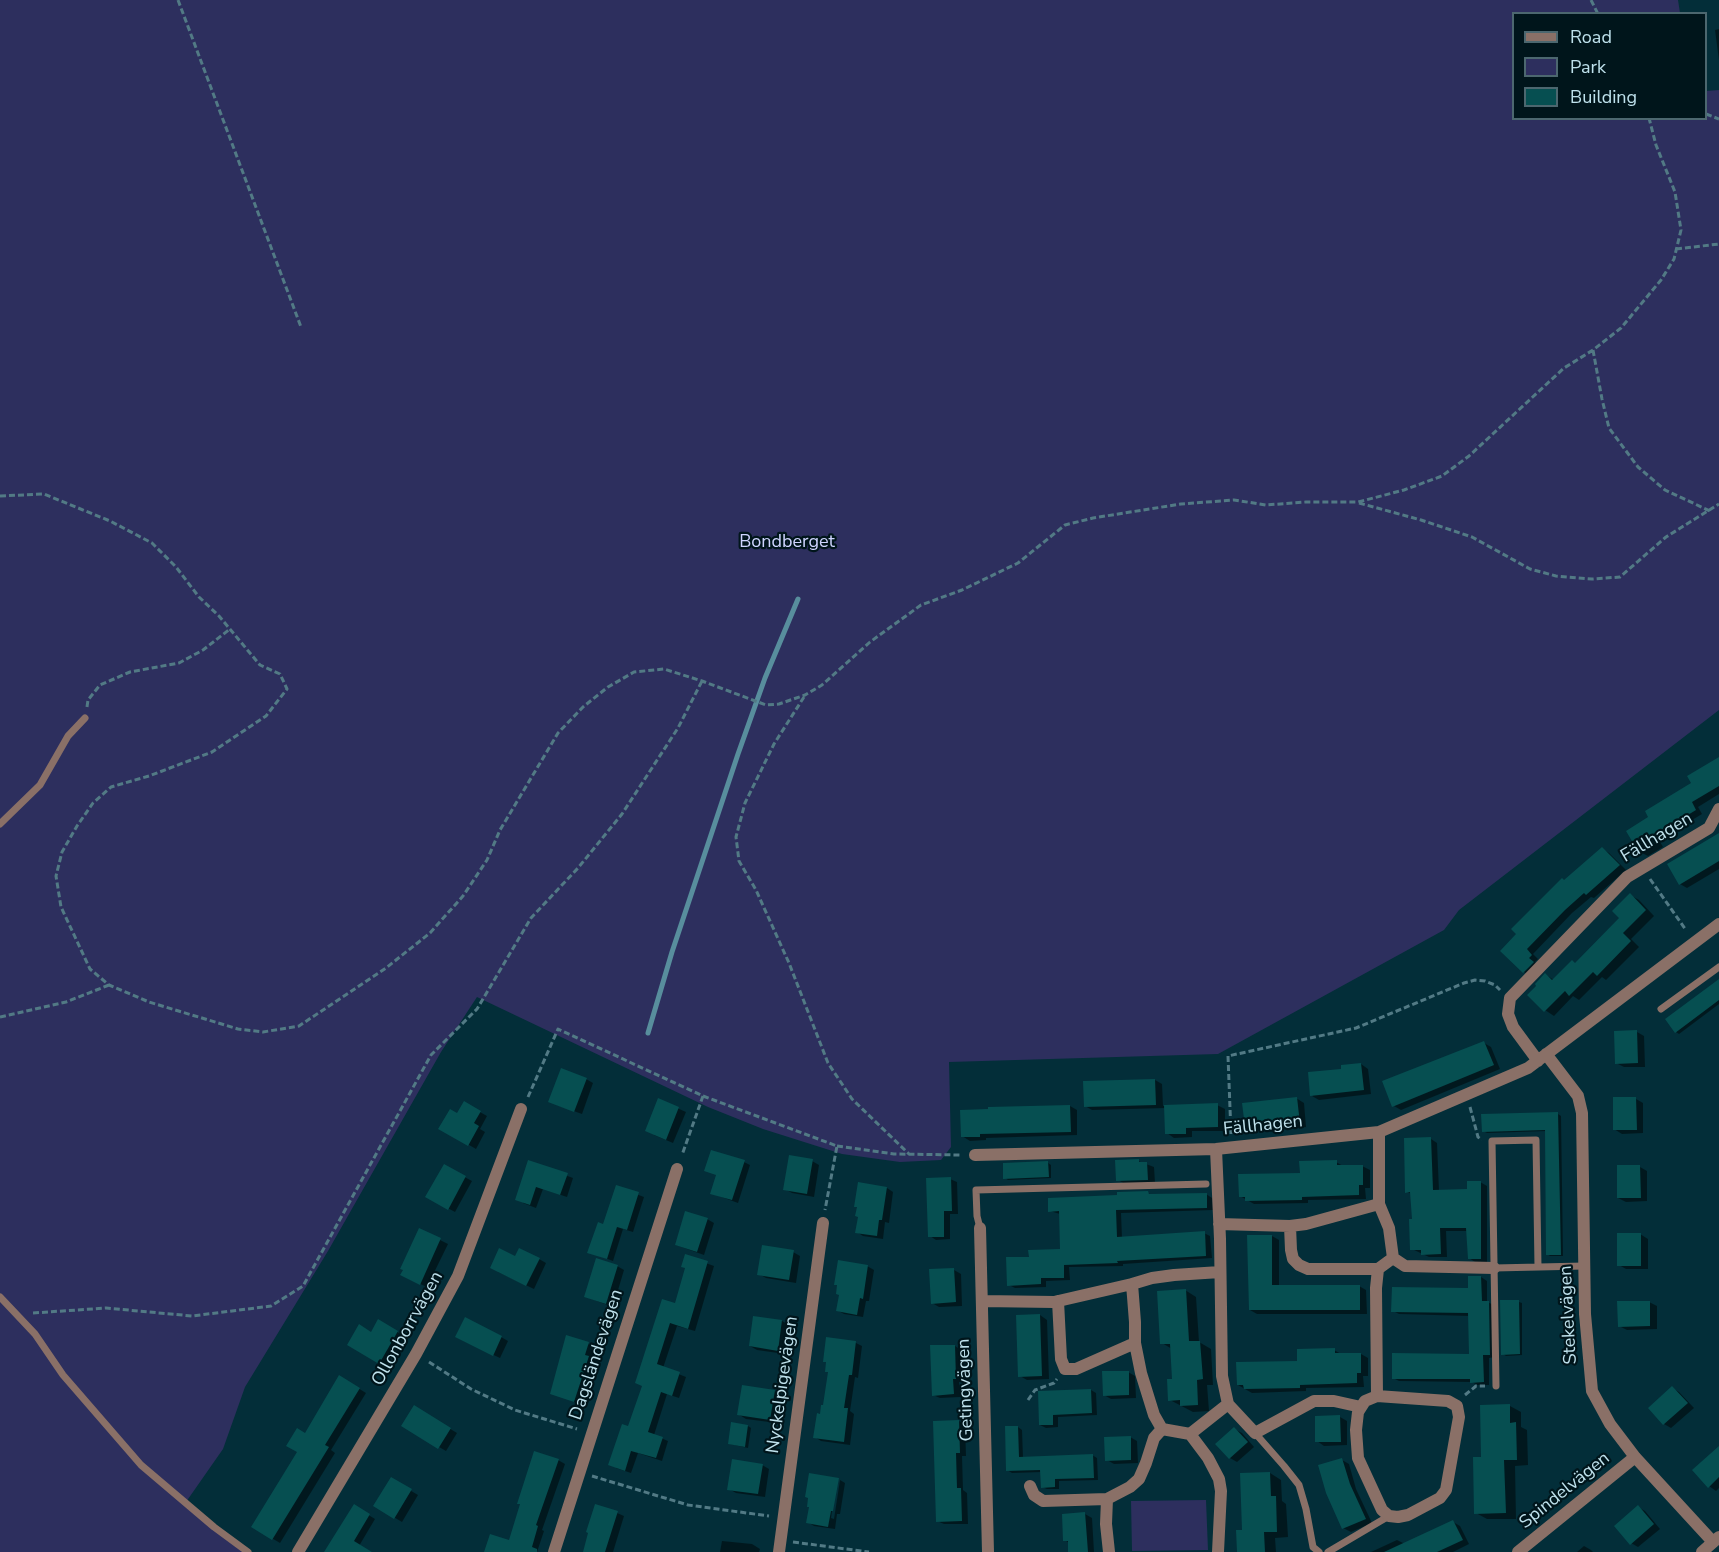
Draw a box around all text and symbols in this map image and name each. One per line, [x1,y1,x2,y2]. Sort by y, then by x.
legend [1512,12,1707,120]
text: Road [1570,25,1612,49]
text: Park [1570,55,1606,79]
text: Building [1570,85,1637,109]
park label: Bondberget [739,532,835,554]
street label: Fällhagen [1617,808,1697,868]
street label: Fällhagen [1222,1111,1304,1141]
street label: Stekelvägen [1556,1265,1582,1365]
street label: Ollonborrvägen [368,1268,448,1390]
street label: Dagsländevägen [566,1287,628,1423]
street label: Nyckelpigevägen [763,1315,803,1455]
street label: Getingvägen [953,1338,979,1442]
street label: Spindelvägen [1515,1448,1615,1534]

